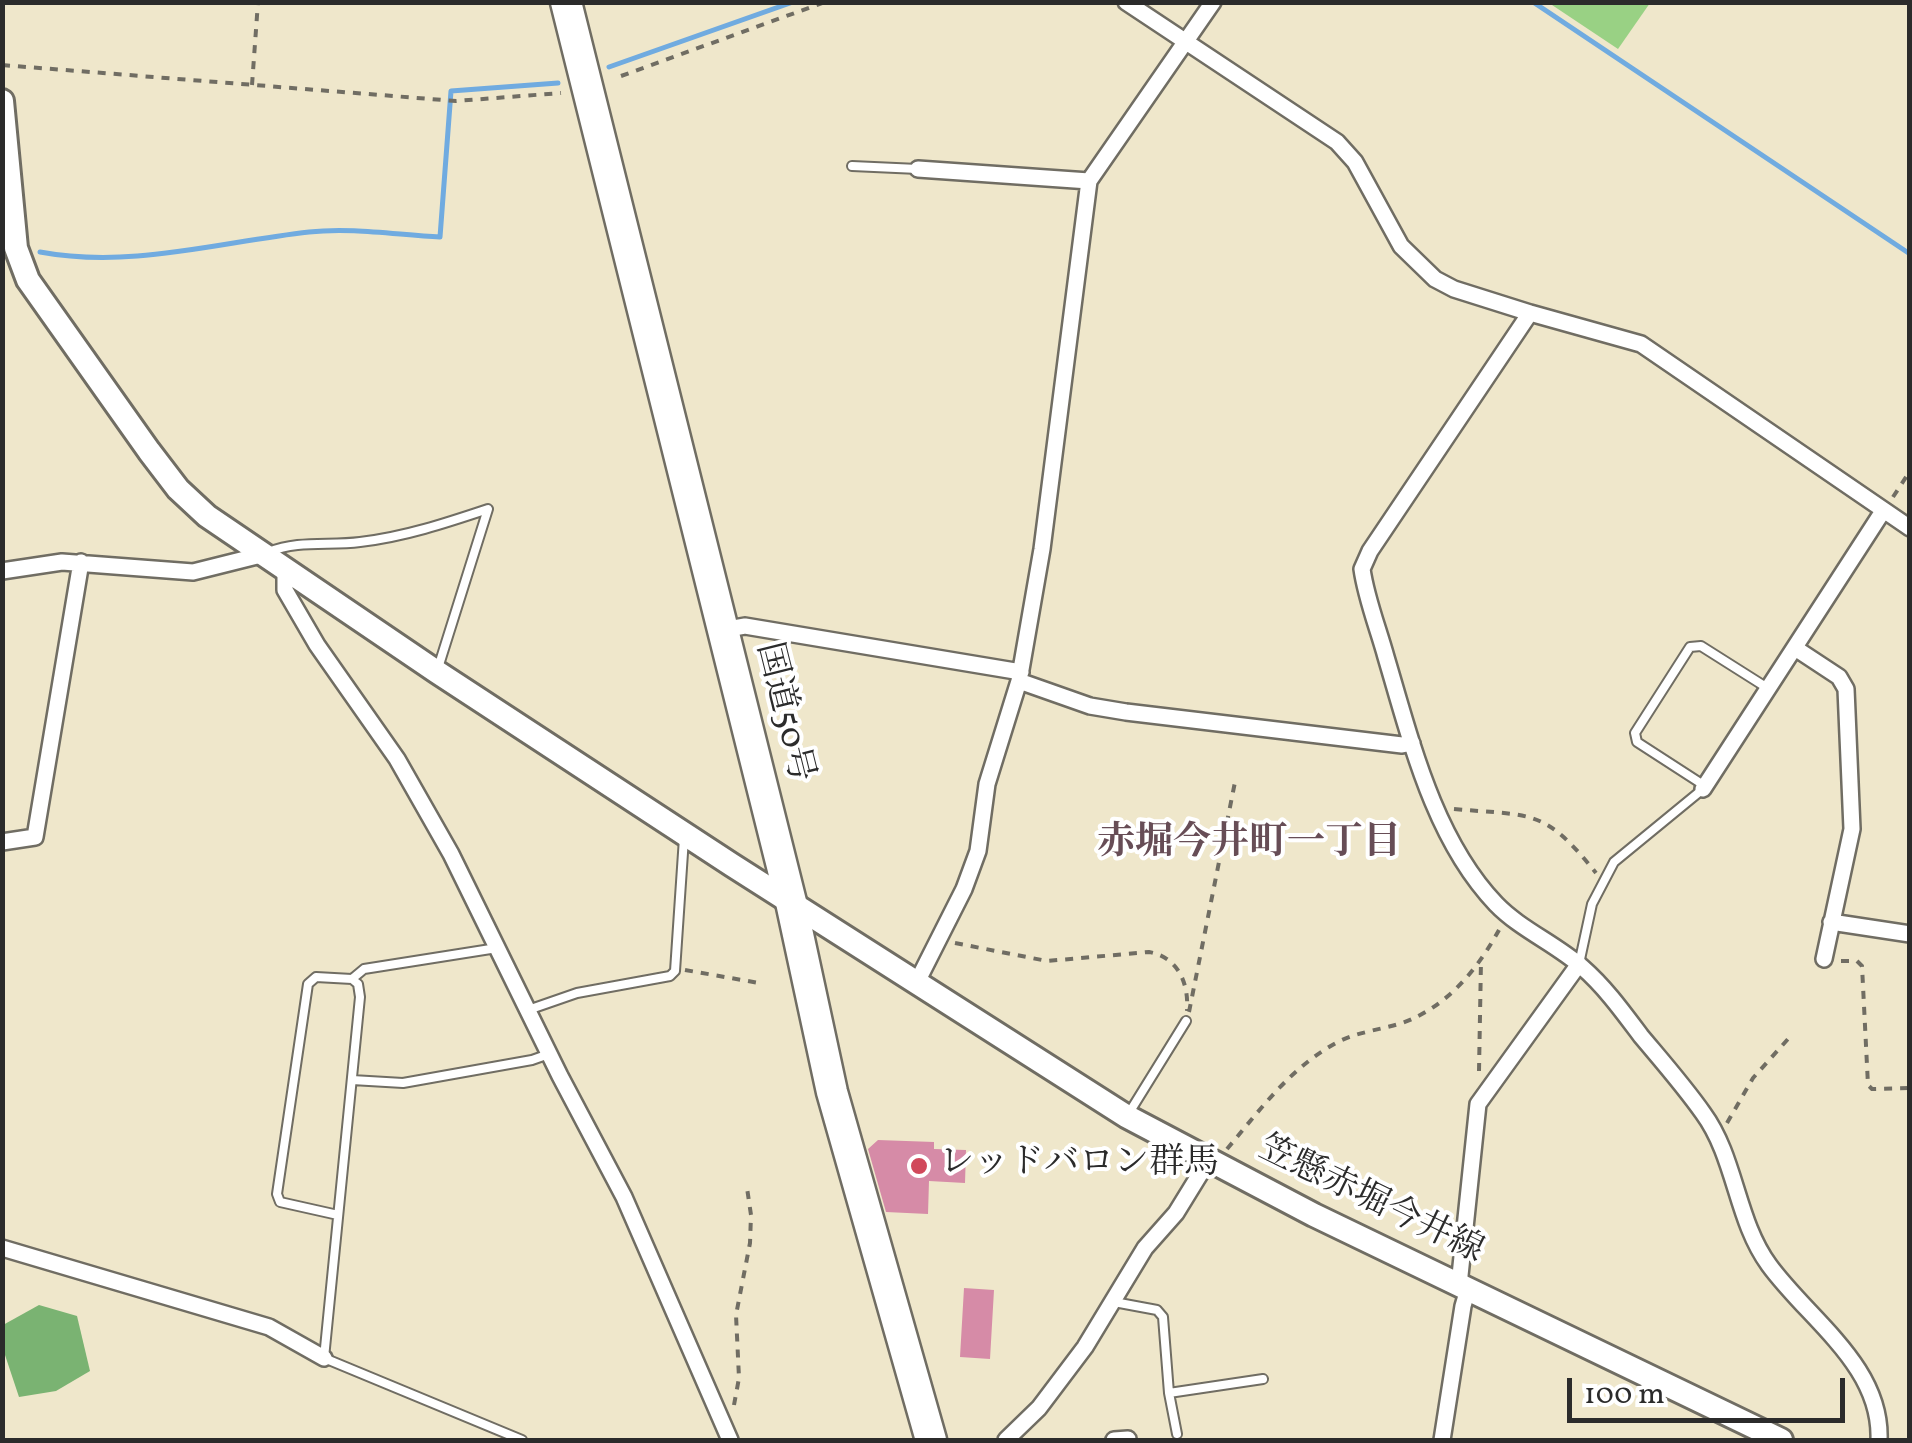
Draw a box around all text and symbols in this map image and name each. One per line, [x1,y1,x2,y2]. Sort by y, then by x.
street label: 国道50号 [744,639,820,787]
district label: 赤堀今井町一丁目 [1097,823,1401,869]
street label: 笠懸赤堀今井線 [1251,1129,1489,1275]
place label: レッドバロン群馬 [939,1145,1219,1187]
marker: レッドバロン群馬 [908,1155,930,1177]
scale bar [1572,1358,1850,1420]
text: 100 m [1584,1374,1665,1416]

